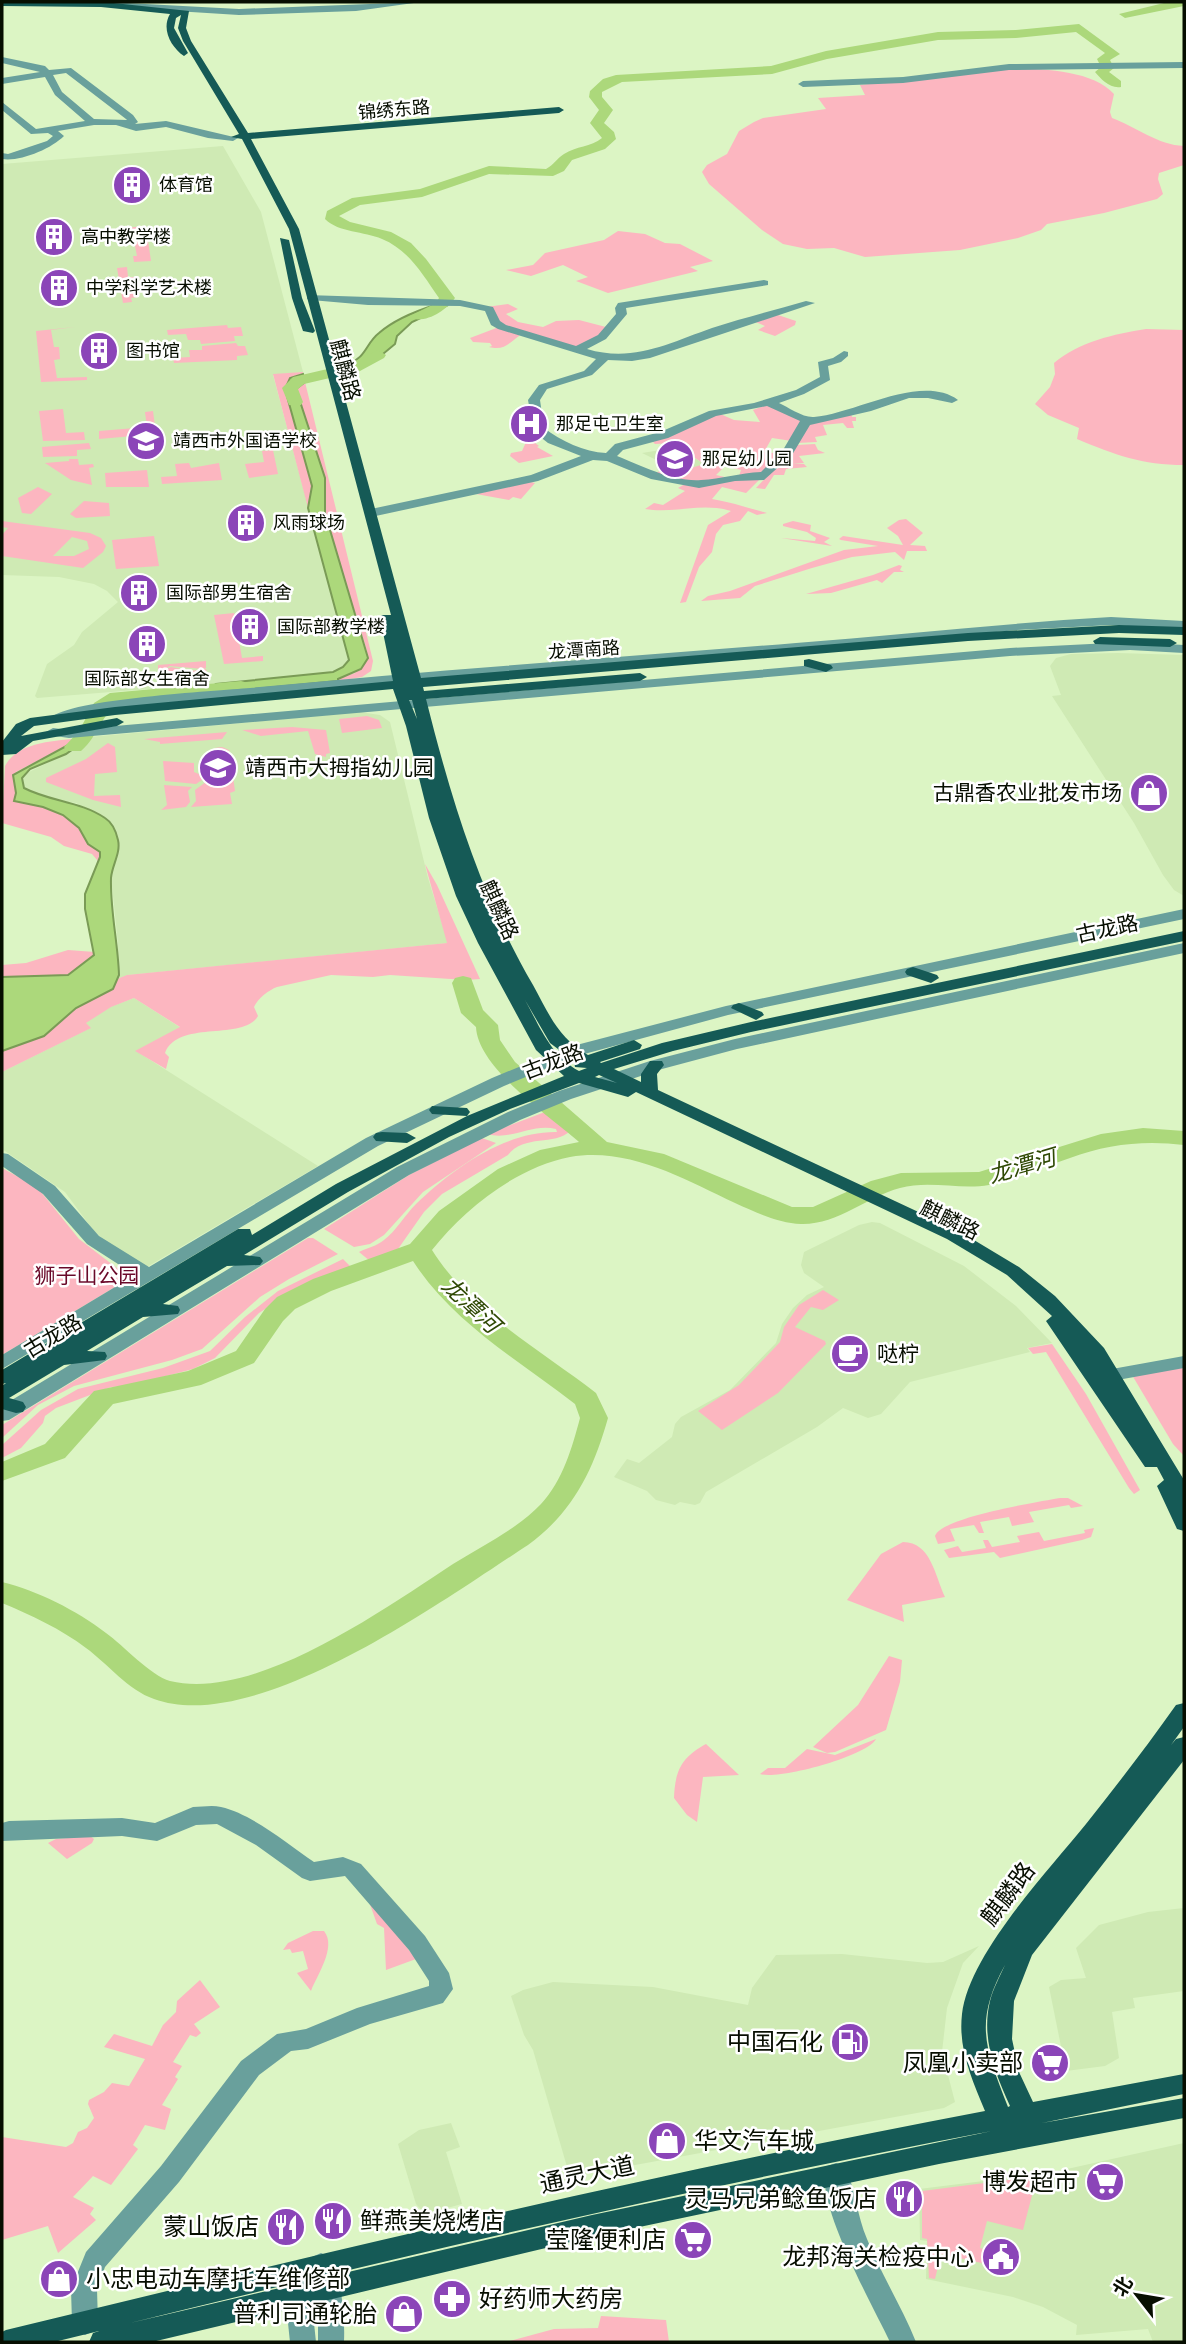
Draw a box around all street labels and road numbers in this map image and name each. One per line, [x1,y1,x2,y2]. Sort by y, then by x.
street label: 锦绣东路 [357,93,431,126]
street label: 麒麟路 [322,335,370,404]
street label: 龙潭南路 [547,634,621,665]
street label: 麒麟路 [472,874,528,945]
street label: 古龙路 [1073,906,1141,950]
street label: 古龙路 [517,1035,588,1087]
street label: 麒麟路 [915,1191,986,1247]
street label: 古龙路 [17,1305,88,1365]
street label: 麒麟路 [971,1854,1043,1933]
street label: 通灵大道 [536,2146,637,2202]

